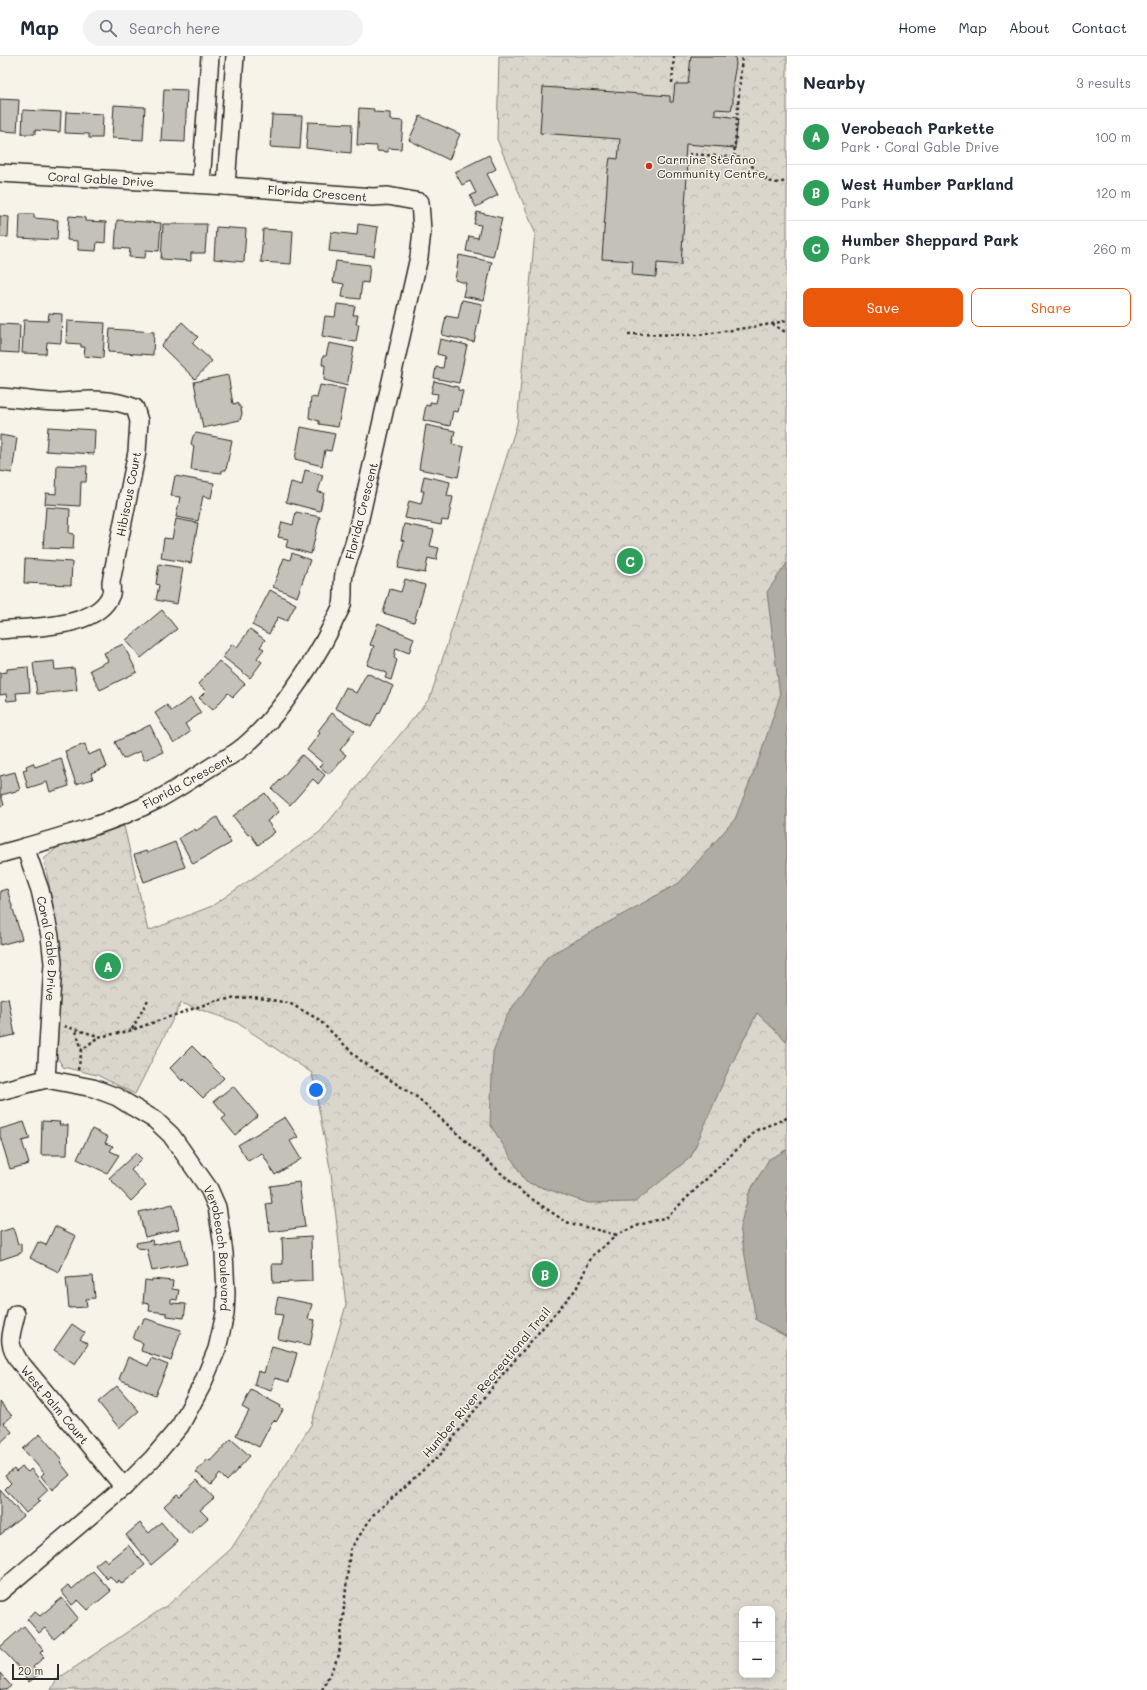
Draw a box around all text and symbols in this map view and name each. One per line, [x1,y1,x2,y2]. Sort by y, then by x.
search box [83,10,363,46]
text: Map [20,15,59,40]
icon: search [97,17,119,39]
text: Search here [129,18,220,38]
text: Home [898,18,936,37]
text: Map [958,18,987,37]
text: About [1009,18,1050,37]
text: Contact [1072,18,1127,37]
text: Nearby [803,71,865,93]
text: 3 results [1076,74,1131,91]
text: Verobeach Parkette [841,118,994,138]
text: A [811,128,821,145]
text: 100 m [1095,128,1131,145]
text: Park · Coral Gable Drive [841,138,999,155]
place label: Carmine Stefano Community Centre [657,151,765,181]
marker: Carmine Stefano Community Centre [644,161,654,171]
street label: Coral Gable Drive [47,168,154,190]
text: West Humber Parkland [841,174,1013,194]
street label: Florida Crescent [267,181,368,205]
text: B [812,184,820,201]
text: 120 m [1095,184,1131,201]
text: Park [841,194,870,211]
text: Humber Sheppard Park [841,230,1019,250]
text: C [811,240,821,257]
text: 260 m [1093,240,1131,257]
text: Park [841,250,870,267]
button: Save [803,288,963,327]
button: Share [971,288,1131,327]
street label: Hibiscus Court [112,450,144,538]
street label: Florida Crescent [341,461,381,561]
pin: C [617,546,643,576]
street label: Florida Crescent [140,750,234,812]
street label: Coral Gable Drive [34,895,61,1002]
pin: A [95,951,121,981]
your location [306,1080,326,1100]
street label: Verobeach Boulevard [200,1183,234,1312]
pin: B [532,1259,558,1289]
street label: Humber River Recreational Trail [418,1303,554,1461]
street label: West Palm Court [18,1362,93,1447]
map controls [739,1606,775,1678]
button: + [739,1606,775,1642]
button: − [739,1642,775,1678]
scale bar [12,1662,59,1681]
text: 20 m [18,1663,43,1678]

